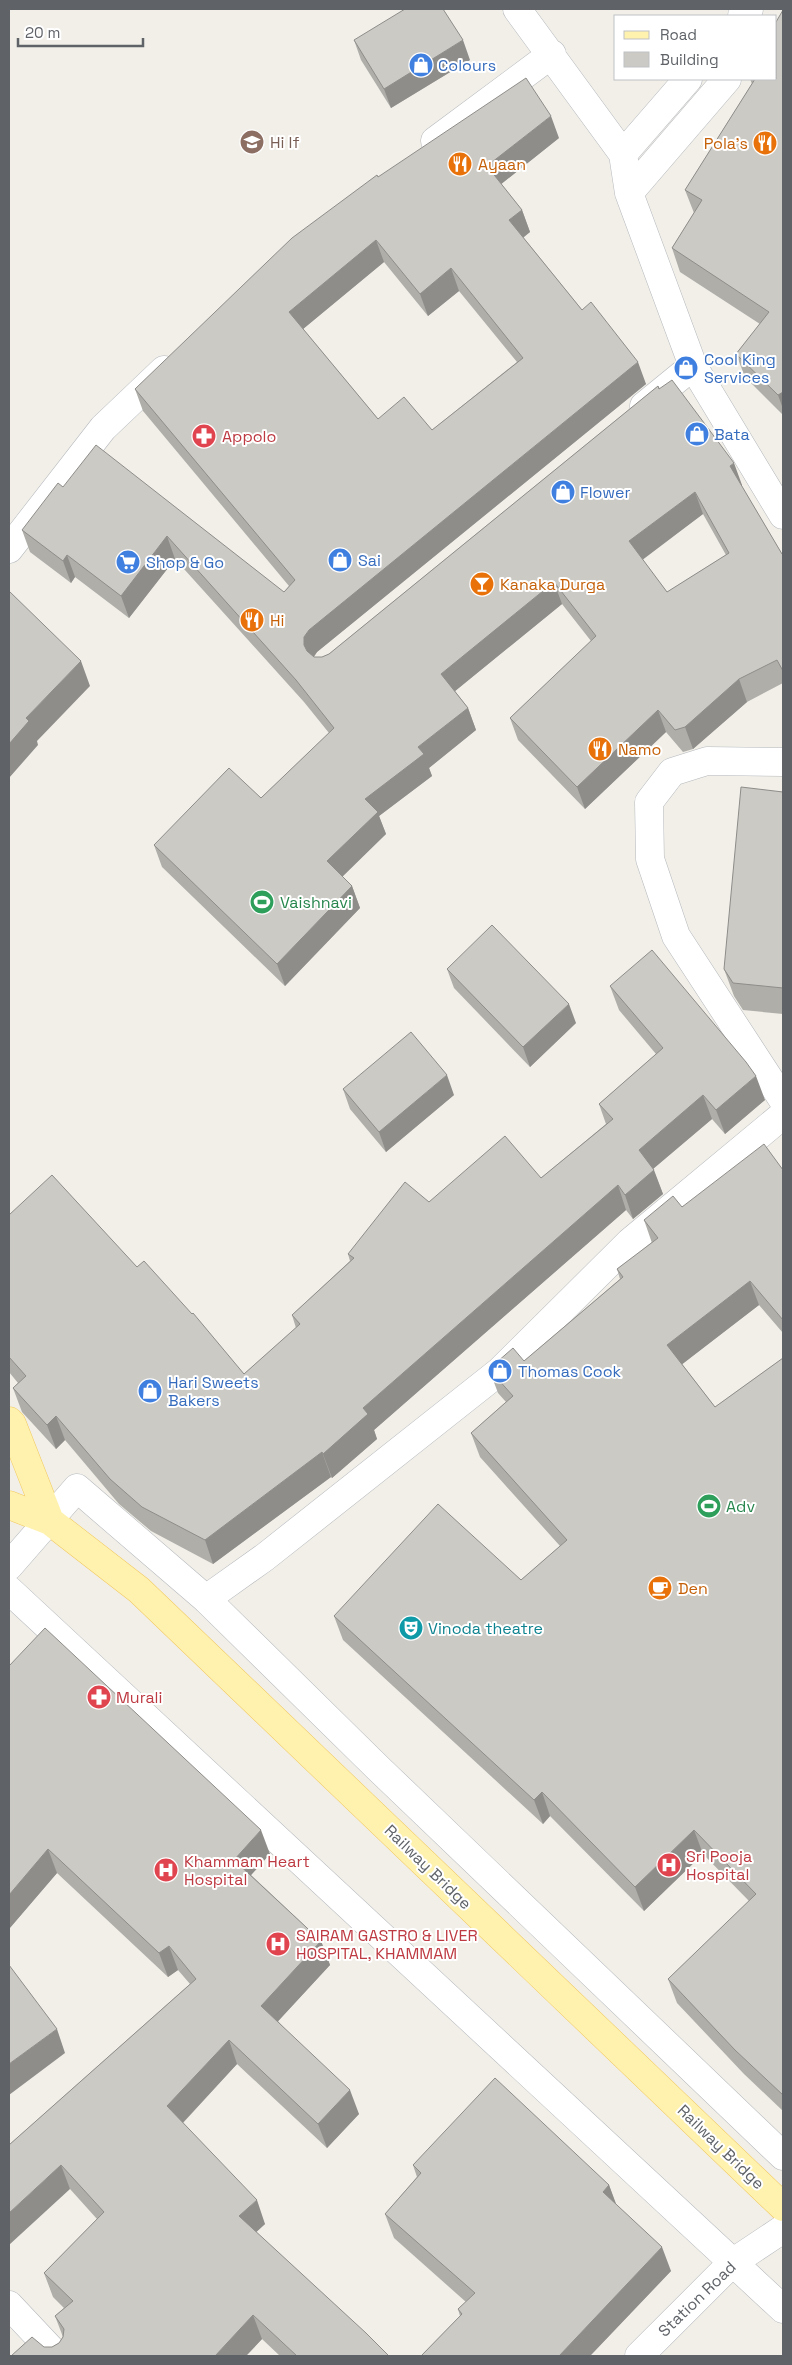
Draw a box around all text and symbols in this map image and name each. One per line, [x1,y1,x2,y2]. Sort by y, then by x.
scale bar [18,15,142,47]
legend [614,15,777,80]
text: 20 m [25,23,60,42]
text: Road [660,25,697,44]
text: Building [660,50,719,69]
shop icon: Colours [408,52,434,78]
place label: Colours [438,55,496,76]
school or university icon: Hi If [239,129,265,155]
restaurant icon: Pola's [752,130,778,156]
place label: Hi If [270,132,300,153]
place label: Pola's [704,133,748,154]
restaurant icon: Ayaan [447,151,473,177]
place label: Ayaan [478,154,526,175]
place label: Cool King Services [704,349,776,388]
shop icon: Cool King Services [673,355,699,381]
shop icon: Bata [684,421,710,447]
pharmacy icon: Appolo [191,423,217,449]
place label: Bata [714,424,750,445]
place label: Appolo [222,426,276,447]
shop icon: Flower [550,479,576,505]
place label: Flower [580,482,630,503]
shop icon: Sai [327,547,353,573]
supermarket icon: Shop & Go [115,549,141,575]
place label: Sai [358,550,381,571]
place label: Shop & Go [146,552,224,573]
bar icon: Kanaka Durga [469,571,495,597]
place label: Kanaka Durga [500,574,605,595]
restaurant icon: Hi [239,607,265,633]
place label: Hi [270,610,284,631]
restaurant icon: Namo [587,736,613,762]
place label: Namo [618,739,661,760]
sports icon: Vaishnavi [249,889,275,915]
place label: Vaishnavi [280,892,352,913]
shop icon: Thomas Cook [487,1358,513,1384]
place label: Thomas Cook [518,1361,622,1382]
place label: Hari Sweets Bakers [168,1372,259,1411]
shop icon: Hari Sweets Bakers [137,1378,163,1404]
sports icon: Adv [696,1493,722,1519]
place label: Adv [726,1496,755,1517]
cafe icon: Den [647,1575,673,1601]
place label: Den [678,1578,708,1599]
theatre icon: Vinoda theatre [398,1615,424,1641]
place label: Vinoda theatre [428,1618,543,1639]
pharmacy icon: Murali [86,1684,112,1710]
place label: Murali [116,1687,162,1708]
street label: Railway Bridge [380,1820,476,1914]
place label: Sri Pooja Hospital [686,1846,752,1885]
place label: Khammam Heart Hospital [184,1851,310,1890]
hospital icon: Sri Pooja Hospital [656,1852,682,1878]
hospital icon: Khammam Heart Hospital [153,1857,179,1883]
place label: SAIRAM GASTRO & LIVER HOSPITAL, KHAMMAM [296,1925,478,1964]
hospital icon: SAIRAM GASTRO & LIVER HOSPITAL, KHAMMAM [265,1931,291,1957]
street label: Railway Bridge [673,2100,769,2194]
street label: Station Road [654,2257,740,2341]

